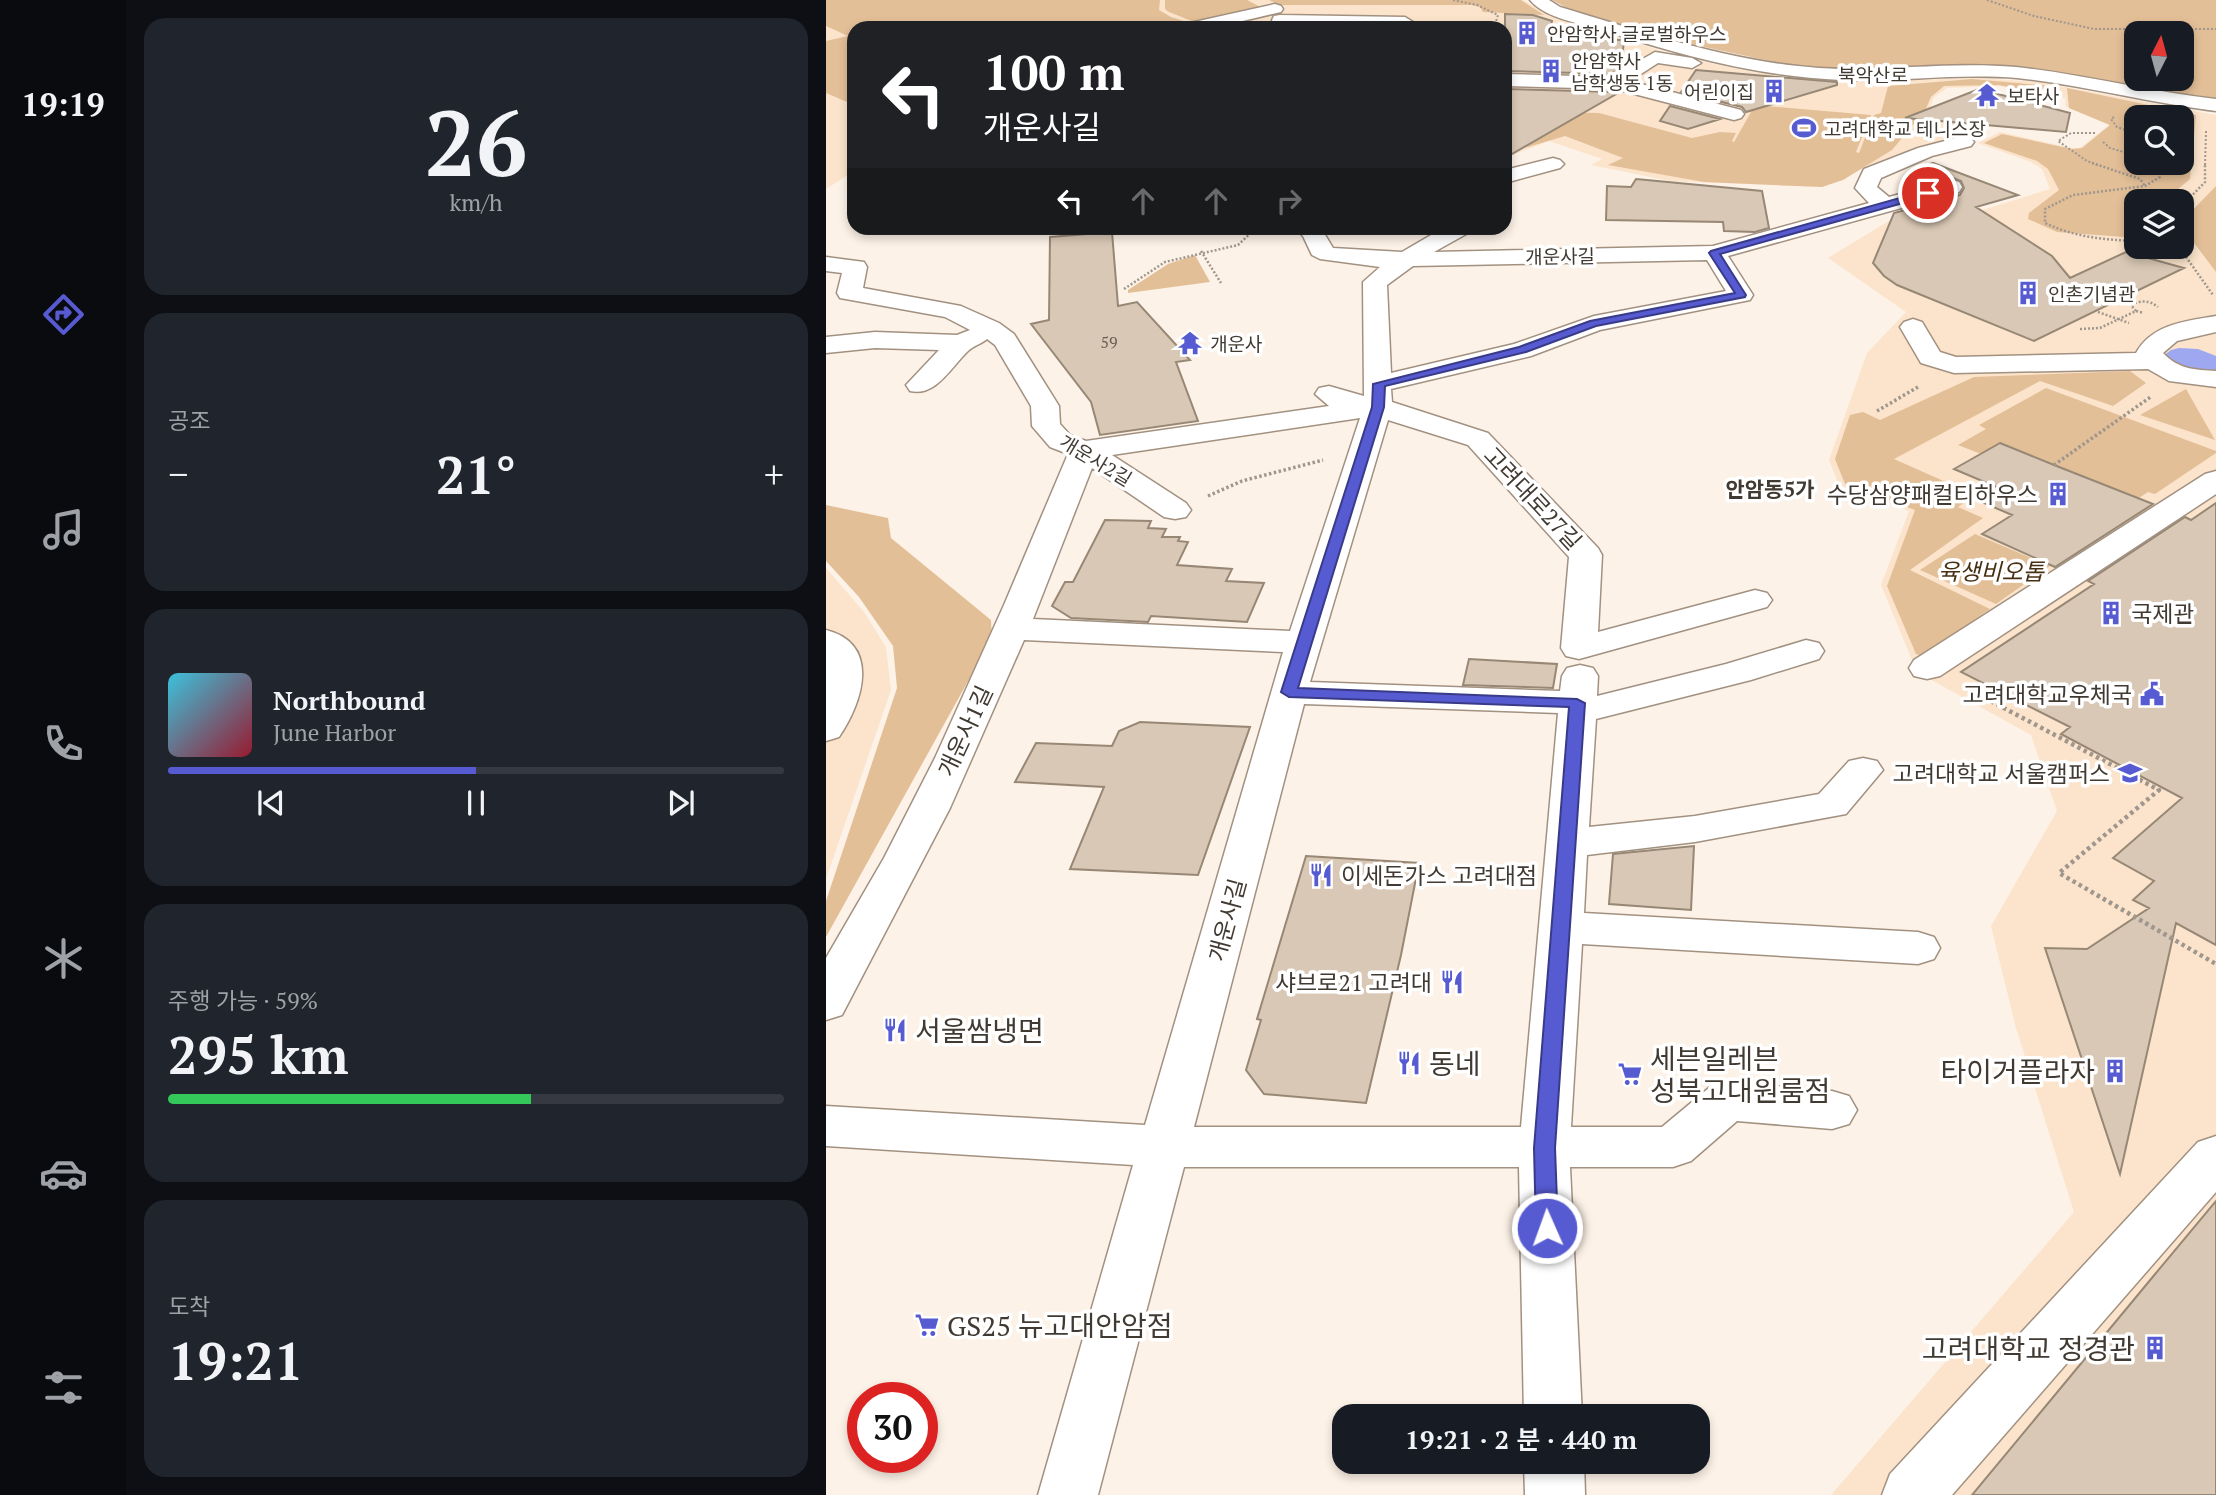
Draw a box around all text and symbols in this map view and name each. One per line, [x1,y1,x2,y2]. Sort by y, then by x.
building icon: 안암학사 글로벌하우스 [1513,19,1541,47]
place label: 안암학사 글로벌하우스 [1547,21,1726,46]
north arrow [2124,21,2194,91]
map controls [2124,21,2194,259]
text: 100 m [983,39,1125,104]
place label: 안암학사 남학생동 1동 [1571,48,1673,95]
icon: left [868,49,959,140]
building icon: 안암학사 남학생동 1동 [1537,57,1565,85]
street label: 북악산로 [1838,62,1908,87]
building icon: 어린이집 [1760,77,1788,105]
place label: 어린이집 [1684,79,1754,104]
text: 26 [425,81,527,202]
temple icon: 보타사 [1973,81,2001,109]
text: 19:19 [21,83,105,125]
place label: 보타사 [2007,83,2059,108]
button: search [2124,105,2194,175]
text: 개운사길 [983,106,1101,148]
sports icon: 고려대학교 테니스장 [1790,114,1818,142]
place label: 고려대학교 테니스장 [1824,116,1986,141]
pin [1898,163,1958,223]
icon: arrive [1909,174,1947,212]
icon: left [1051,182,1089,220]
icon: ahead [1124,182,1162,220]
icon: ahead [1197,182,1235,220]
icon: right [1270,182,1308,220]
text: km/h [449,187,503,218]
button: layers [2124,189,2194,259]
street label: 개운사길 [1525,243,1595,269]
building icon: 인촌기념관 [2014,279,2042,307]
place label: 인촌기념관 [2048,281,2135,306]
icon: directions [39,290,88,339]
temple icon: 개운사 [1176,329,1204,357]
house number: 59 [1100,331,1118,353]
place label: 개운사 [1210,331,1262,356]
text: 공조 [168,405,210,436]
street label: 개운사2길 [1055,429,1137,491]
text: 21° [436,440,516,509]
street label: 고려대로27길 [1477,440,1589,556]
text: − [168,449,188,499]
text: + [764,449,784,499]
district label: 안암동5가 [1725,475,1815,503]
place label: 수당삼양패컬티하우스 [1826,479,2038,510]
building icon: 수당삼양패컬티하우스 [2044,480,2072,508]
icon: music [39,505,88,554]
park label: 육생비오톱 [1938,556,2046,587]
place label: 국제관 [2131,598,2194,629]
building icon: 국제관 [2097,599,2125,627]
place label: 고려대학교우체국 [1963,679,2132,710]
public building icon: 고려대학교우체국 [2138,680,2166,708]
street label: 개운사1길 [930,681,1000,781]
text: Northbound [273,683,426,717]
text: June Harbor [273,717,396,748]
icon: phone [39,719,88,768]
place label: 고려대학교 서울캠퍼스 [1893,758,2110,789]
school or university icon: 고려대학교 서울캠퍼스 [2116,759,2144,787]
icon: previous [252,784,290,822]
icon: pause [457,784,495,822]
icon: next [662,784,700,822]
place label: 이세돈가스 고려대점 [1341,860,1537,891]
restaurant icon: 이세돈가스 고려대점 [1307,861,1335,889]
street label: 개운사길 [1201,875,1253,965]
icon: climate [39,934,88,983]
place label: 샤브로21 고려대 [1275,967,1432,998]
restaurant icon: 샤브로21 고려대 [1438,968,1466,996]
text: 주행 가능 · 59% [168,985,318,1016]
place label: 서울쌈냉면 [915,1012,1044,1049]
restaurant icon: 서울쌈냉면 [881,1016,909,1044]
text: 295 km [168,1020,349,1089]
place label: 세븐일레븐 성북고대원룸점 [1650,1040,1830,1109]
place label: 동네 [1429,1045,1481,1082]
restaurant icon: 동네 [1395,1049,1423,1077]
place label: 타이거플라자 [1940,1053,2095,1090]
building icon: 타이거플라자 [2101,1057,2129,1085]
supermarket icon: 세븐일레븐 성북고대원룸점 [1616,1060,1644,1088]
icon: car [39,1149,88,1198]
position arrow [1510,1191,1584,1265]
text: 도착 [168,1291,210,1322]
place label: GS25 뉴고대안암점 [947,1307,1173,1344]
supermarket icon: GS25 뉴고대안암점 [913,1311,941,1339]
text: 19:21 [168,1326,303,1395]
place label: 고려대학교 정경관 [1922,1330,2135,1367]
building icon: 고려대학교 정경관 [2141,1334,2169,1362]
icon: filters [39,1363,88,1412]
speed limit sign: 30 [847,1382,938,1473]
text: 19:21 · 2 분 · 440 m [1405,1422,1637,1456]

